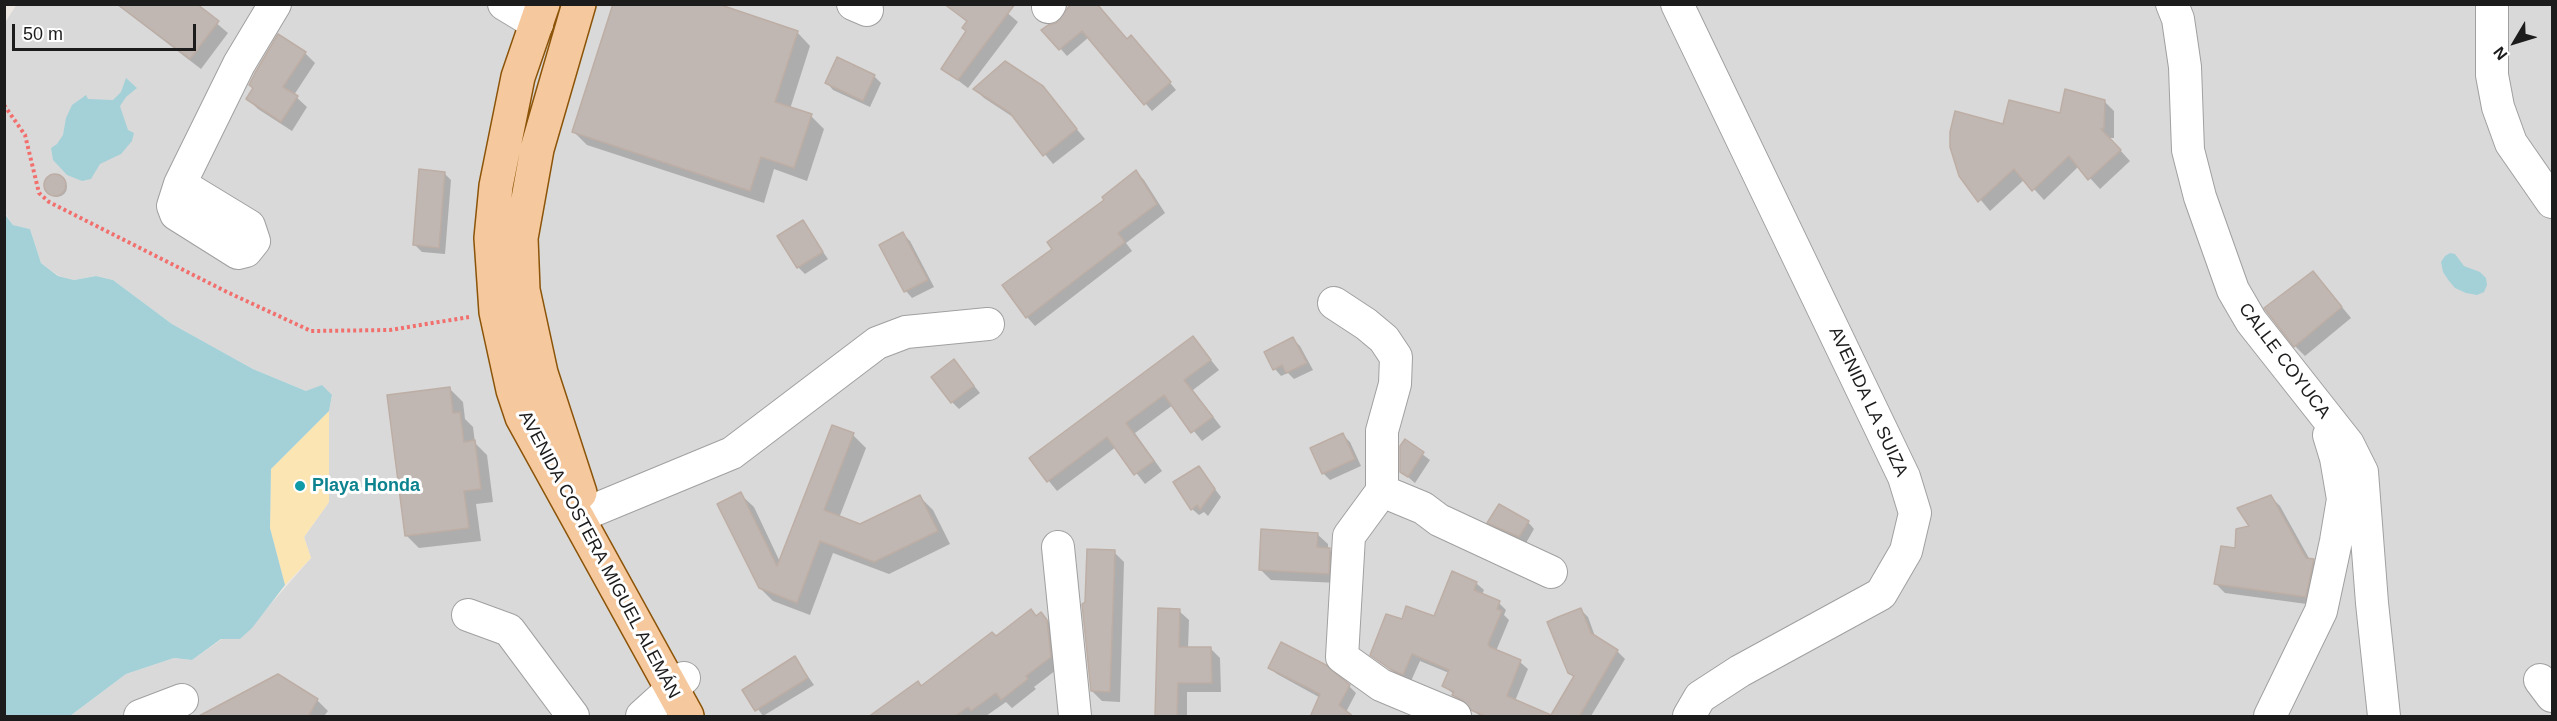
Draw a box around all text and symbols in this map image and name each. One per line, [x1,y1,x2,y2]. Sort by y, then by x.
scale bar [15,12,200,50]
north arrow [2485,12,2545,72]
text: 50 m [23,24,63,44]
text: N [2490,44,2511,63]
street label: CALLE COYUCA [2234,299,2334,423]
street label: AVENIDA LA SUIZA [1824,324,1912,480]
street label: AVENIDA COSTERA MIGUEL ALEMÁN [514,407,684,703]
place label: Playa Honda [312,475,420,497]
marker: Playa Honda [293,479,307,493]

